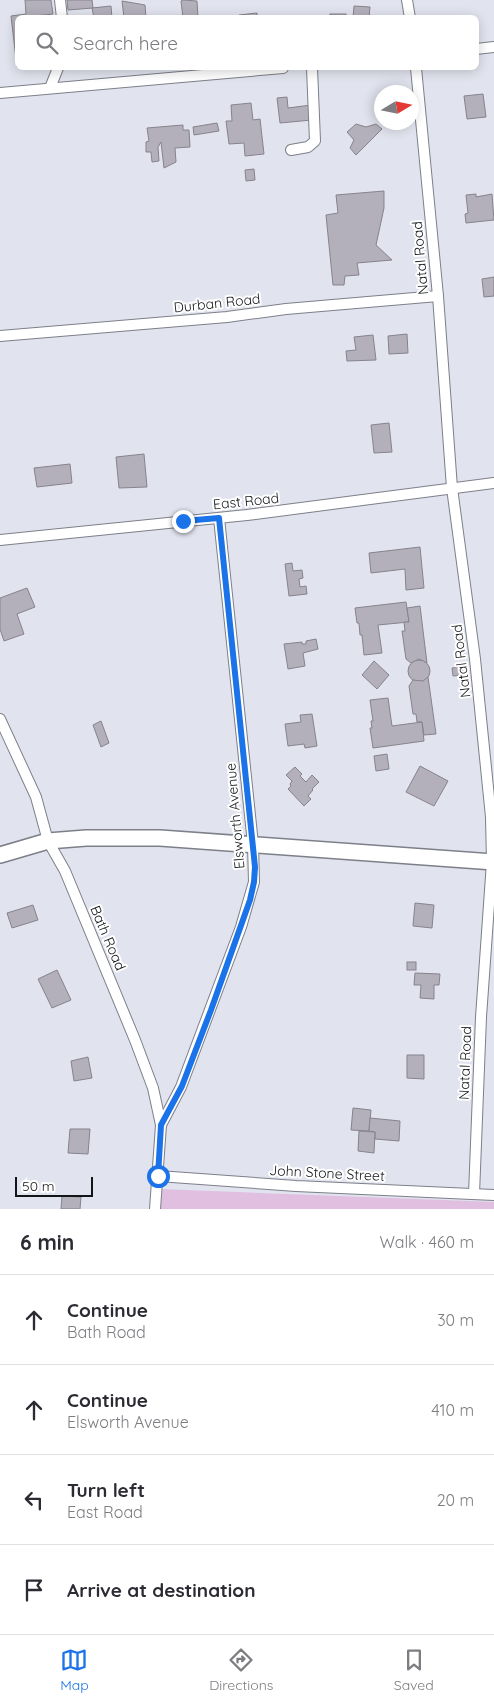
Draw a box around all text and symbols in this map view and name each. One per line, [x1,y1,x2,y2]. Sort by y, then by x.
search box [15,15,479,70]
icon: search [33,29,61,57]
text: Search here [73,31,178,55]
north arrow [374,85,419,130]
street label: Natal Road [408,221,432,295]
street label: Durban Road [173,289,261,317]
street label: East Road [212,489,280,513]
route end [172,510,195,533]
street label: Natal Road [448,623,474,699]
street label: Elsworth Avenue [221,762,249,870]
street label: Bath Road [86,903,130,973]
street label: Natal Road [455,1026,475,1100]
street label: John Stone Street [269,1161,385,1185]
route start [147,1165,170,1188]
scale bar [15,1174,92,1197]
text: 50 m [22,1177,55,1195]
text: 6 min [20,1229,74,1255]
text: Walk · 460 m [379,1232,474,1252]
text: Continue [67,1298,148,1322]
icon: ahead [20,1306,48,1334]
text: 30 m [437,1310,474,1330]
text: Bath Road [67,1322,146,1342]
text: Continue [67,1388,148,1412]
icon: ahead [20,1396,48,1424]
text: 410 m [431,1400,474,1420]
text: Elsworth Avenue [67,1412,189,1432]
text: Turn left [67,1478,145,1502]
icon: left [20,1486,48,1514]
text: 20 m [437,1490,474,1510]
text: East Road [67,1502,143,1522]
icon: arrive [20,1576,48,1604]
text: Arrive at destination [67,1578,256,1602]
tab: Map [60,1646,89,1694]
tab: Directions [209,1646,273,1694]
tab: Saved [394,1646,434,1694]

